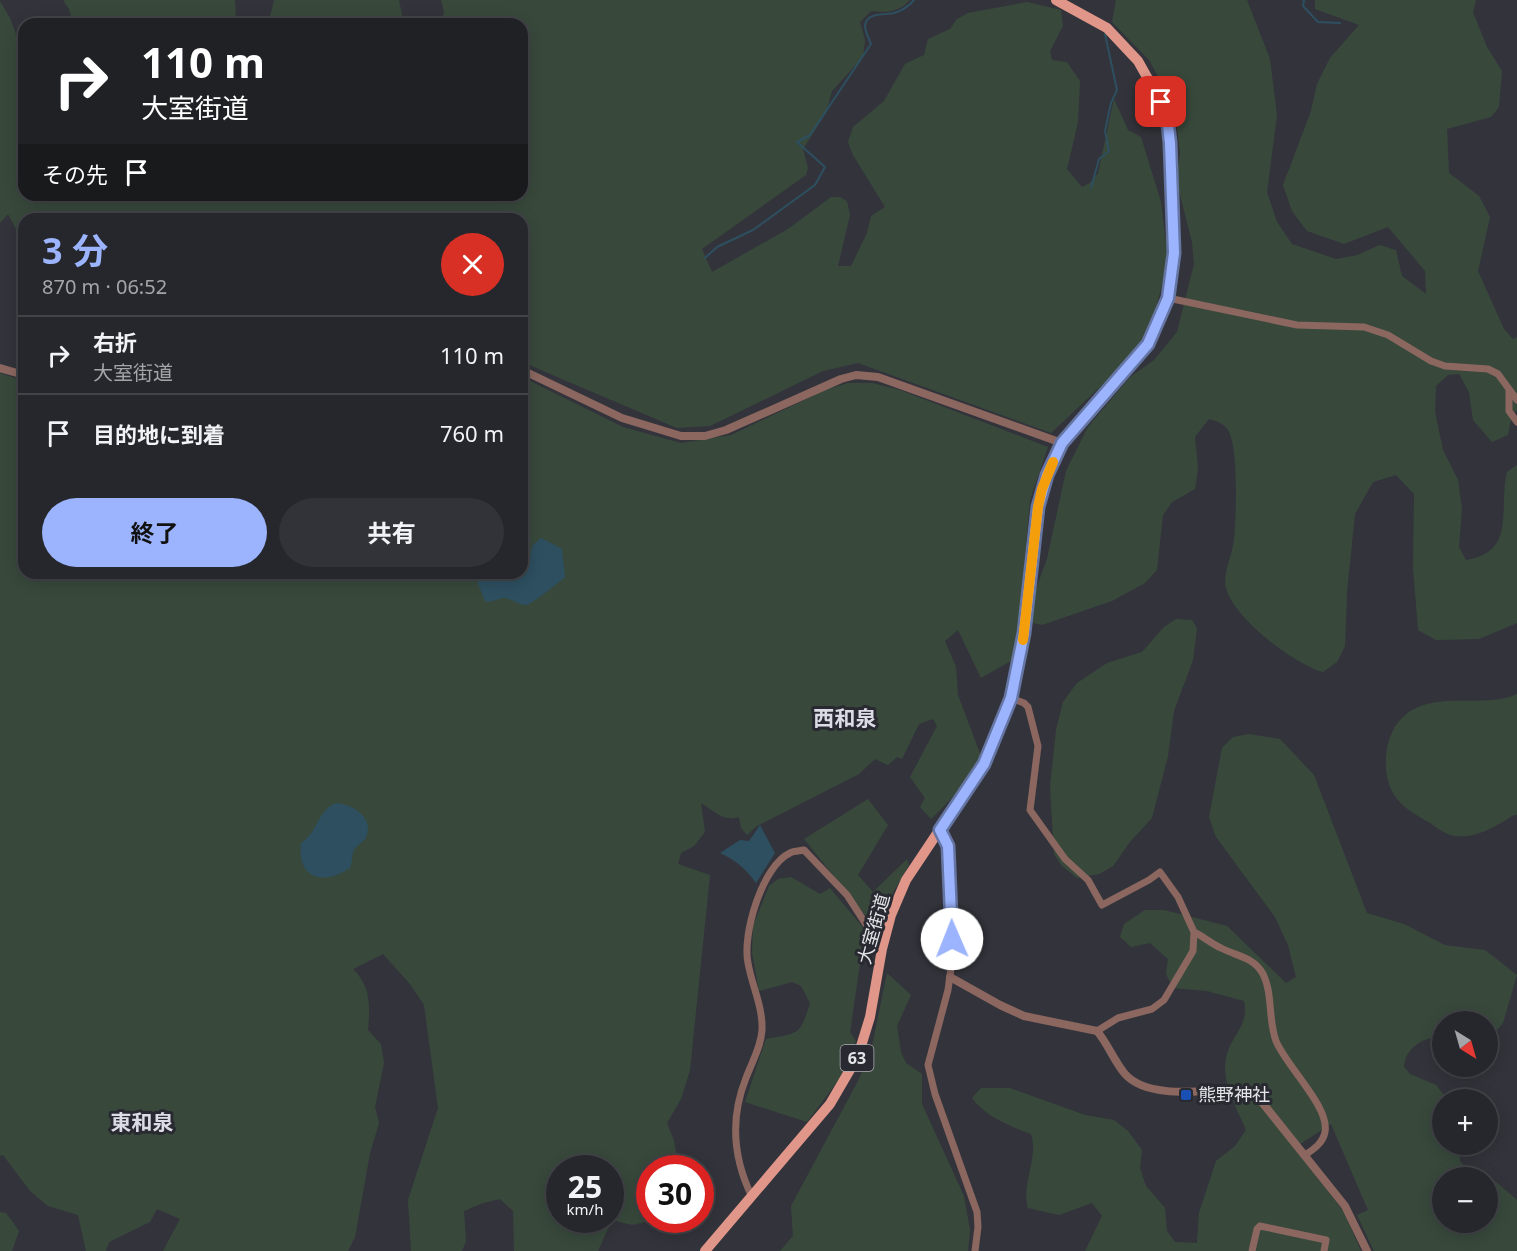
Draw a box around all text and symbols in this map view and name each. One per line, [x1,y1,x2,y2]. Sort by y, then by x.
text: 110 m [141,33,265,90]
icon: right [42,42,120,120]
pin [1135,76,1186,127]
icon: arrive [1144,85,1177,118]
text: 大室街道 [141,89,249,126]
icon: arrive [120,156,153,189]
text: その先 [42,159,108,189]
text: 3 分 [42,226,108,275]
button: close [441,233,504,296]
text: 870 m · 06:52 [42,273,167,300]
text: 右折 [93,327,137,357]
icon: right [42,339,75,372]
text: 110 m [440,340,504,370]
text: 大室街道 [93,359,173,386]
icon: arrive [42,417,75,450]
text: 760 m [440,418,504,448]
text: 目的地に到着 [93,419,225,449]
button: 終了 [42,498,267,567]
button: 共有 [279,498,504,567]
district label: 西和泉 [814,704,877,732]
street label: 大室街道 [852,891,894,967]
position arrow [920,907,984,971]
north arrow [1432,1011,1498,1077]
map controls [1432,1011,1498,1233]
road number: 63 [840,1045,874,1071]
place label: 熊野神社 [1198,1082,1270,1106]
marker: 熊野神社 [1179,1088,1193,1102]
button: + [1432,1089,1498,1155]
district label: 東和泉 [111,1108,174,1136]
speed limit sign: 30 [636,1155,714,1233]
text: 25 [568,1166,602,1207]
button: − [1432,1167,1498,1233]
text: km/h [567,1199,603,1219]

